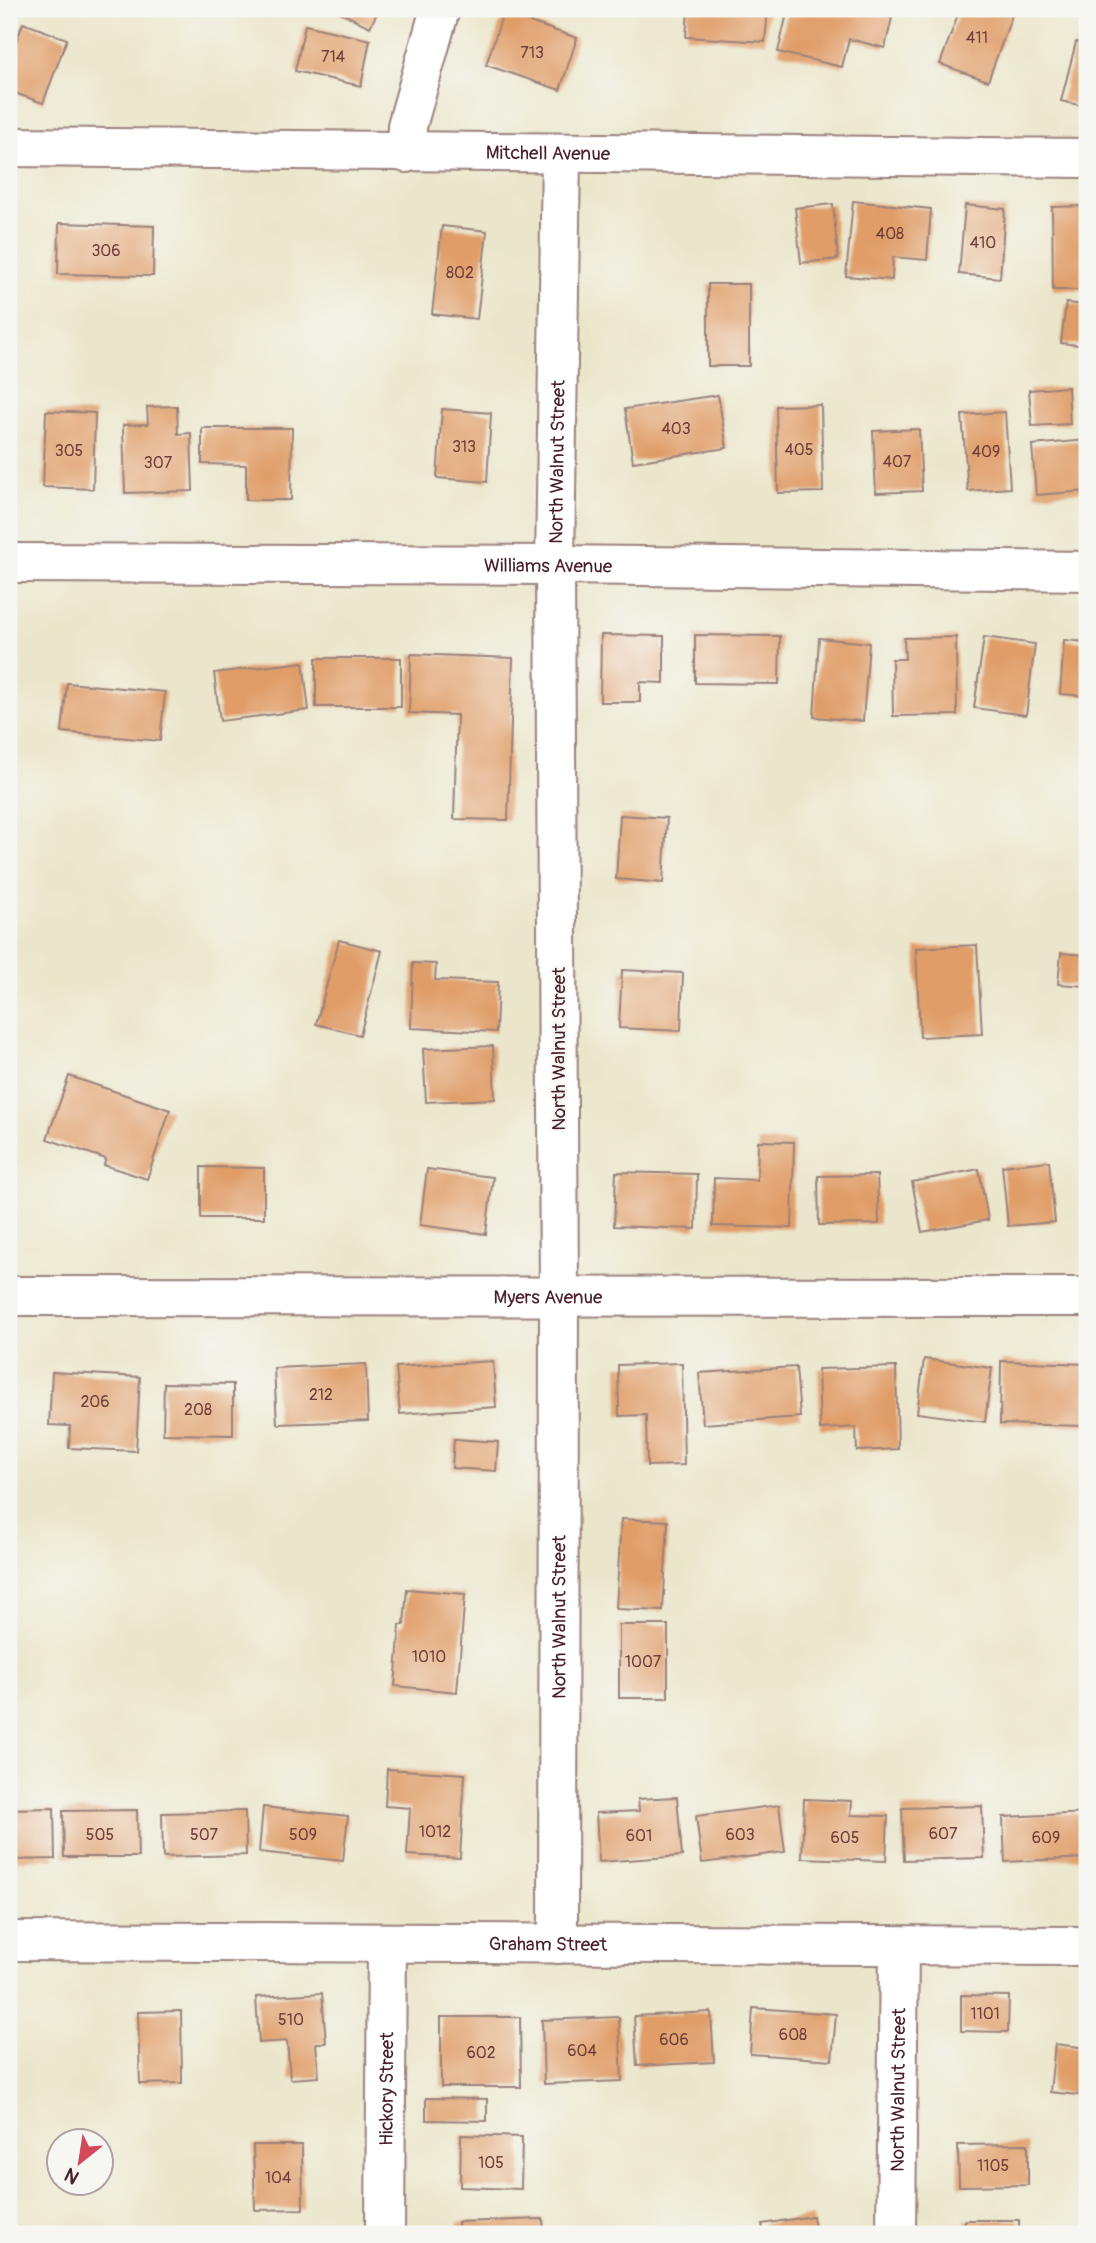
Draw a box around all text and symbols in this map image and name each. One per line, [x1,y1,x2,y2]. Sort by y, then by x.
house number: 411 [966,28,988,48]
house number: 713 [520,43,544,63]
house number: 714 [321,47,345,67]
street label: Mitchell Avenue [486,141,611,166]
house number: 408 [876,224,904,244]
house number: 410 [970,233,996,253]
house number: 306 [91,241,121,261]
house number: 802 [446,263,474,283]
street label: North Walnut Street [544,380,571,544]
house number: 403 [661,419,691,439]
house number: 313 [452,437,476,457]
house number: 405 [785,440,813,460]
house number: 305 [55,441,83,461]
house number: 409 [972,442,1000,462]
house number: 407 [883,452,912,472]
house number: 307 [144,453,173,473]
street label: Williams Avenue [484,554,613,579]
street label: North Walnut Street [547,967,571,1131]
street label: Myers Avenue [494,1285,603,1310]
house number: 212 [309,1385,333,1405]
house number: 206 [80,1392,110,1412]
house number: 208 [184,1400,212,1420]
street label: North Walnut Street [547,1535,572,1699]
house number: 1010 [412,1647,446,1667]
house number: 1007 [625,1652,662,1672]
house number: 1012 [419,1822,451,1842]
house number: 607 [929,1824,958,1844]
house number: 505 [86,1825,114,1845]
house number: 507 [190,1825,219,1845]
house number: 509 [289,1825,317,1845]
house number: 603 [725,1825,755,1845]
house number: 601 [626,1826,652,1846]
house number: 605 [831,1828,859,1848]
house number: 609 [1032,1828,1060,1848]
street label: Graham Street [489,1932,608,1957]
house number: 1101 [970,2004,1000,2024]
street label: North Walnut Street [886,2008,911,2172]
house number: 510 [278,2010,304,2030]
house number: 608 [779,2025,807,2045]
house number: 606 [659,2030,689,2050]
street label: Hickory Street [375,2032,399,2146]
house number: 604 [567,2041,597,2061]
house number: 602 [466,2043,496,2063]
north arrow [46,2128,116,2198]
house number: 105 [478,2153,504,2173]
house number: 1105 [977,2156,1009,2176]
text: N [60,2162,84,2189]
house number: 104 [265,2168,291,2188]

